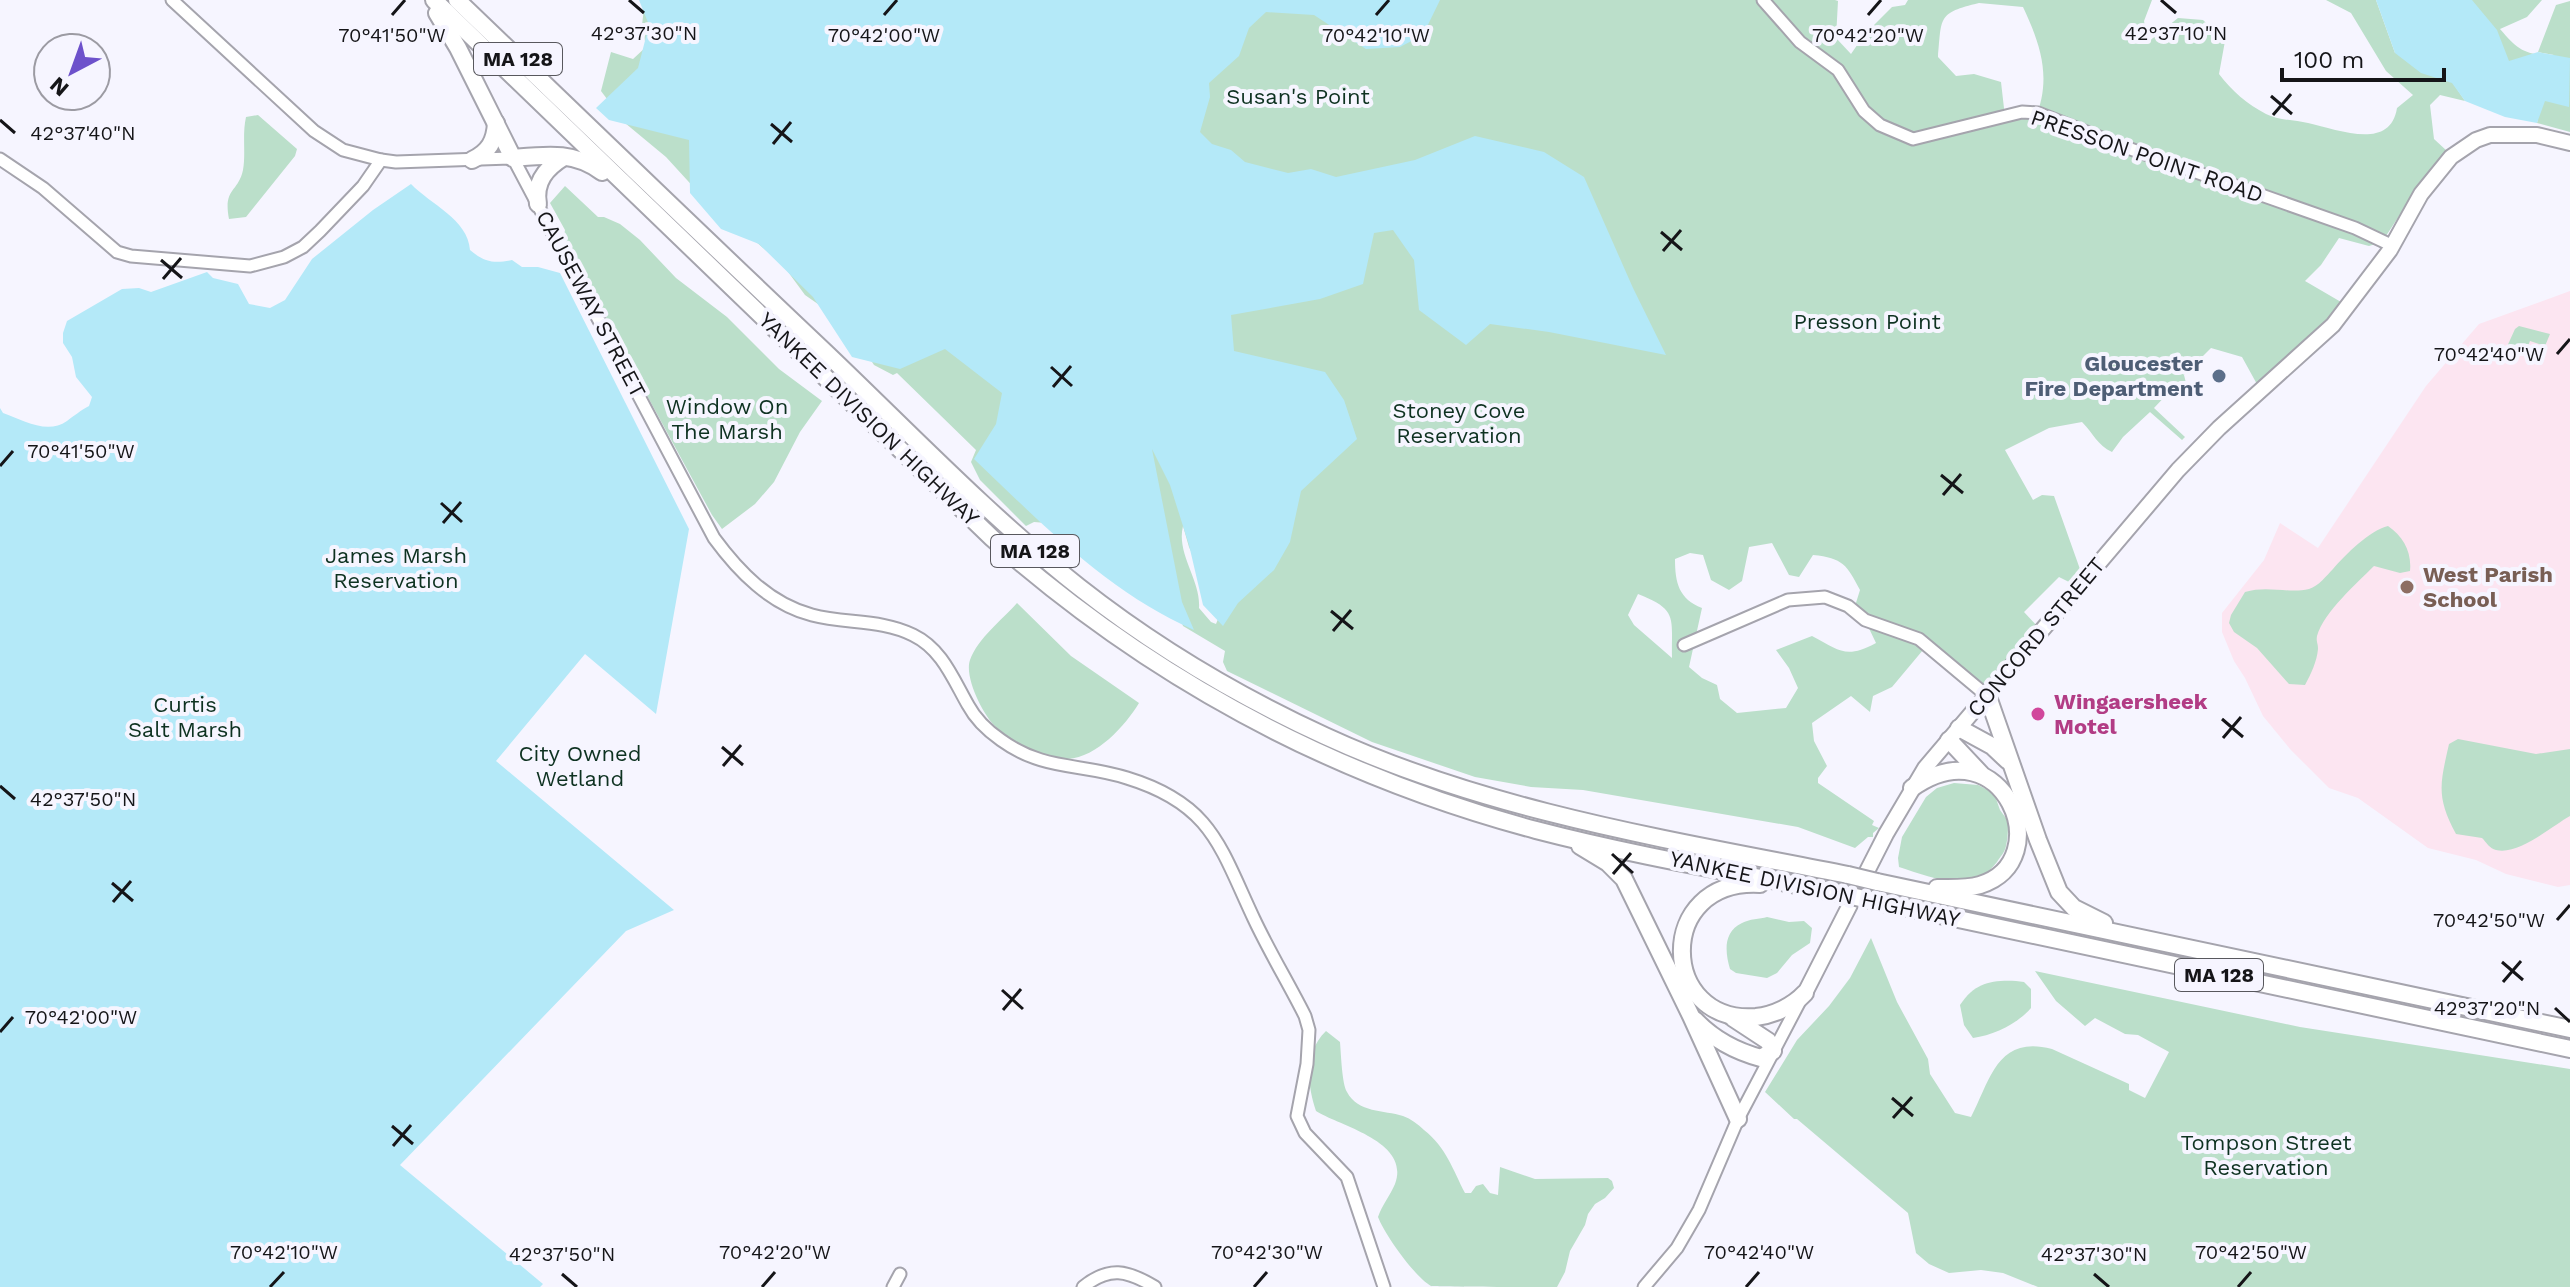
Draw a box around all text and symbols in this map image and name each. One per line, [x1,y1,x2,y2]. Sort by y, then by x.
text: 42°37'30"N [591,21,697,45]
text: 42°37'10"N [2125,21,2227,45]
text: 70°41'50"W [338,23,446,47]
text: 70°42'00"W [828,23,940,47]
text: 70°42'10"W [1322,23,1430,47]
text: 70°42'20"W [1812,23,1924,47]
north arrow [32,32,112,112]
scale bar [2282,32,2444,82]
road number: MA 128 [474,43,562,75]
text: 100 m [2294,46,2364,74]
text: N [45,72,74,102]
park label: Susan's Point [1226,84,1370,109]
street label: PRESSON POINT ROAD [2028,104,2266,208]
text: 42°37'40"N [30,121,136,145]
street label: CAUSEWAY STREET [531,206,651,402]
street label: YANKEE DIVISION HIGHWAY [754,307,985,531]
park label: Presson Point [1793,309,1941,334]
text: 70°42'40"W [2434,342,2544,366]
place label: Gloucester Fire Department [2024,351,2204,401]
marker: Gloucester Fire Department [2210,367,2228,385]
park label: Window On The Marsh [666,394,788,444]
park label: Stoney Cove Reservation [1392,398,1526,448]
text: 70°41'50"W [27,439,135,463]
road number: MA 128 [991,535,1079,567]
park label: James Marsh Reservation [325,543,467,593]
street label: CONCORD STREET [1962,552,2110,722]
place label: West Parish School [2423,562,2553,612]
marker: West Parish School [2398,578,2416,596]
place label: Wingaersheek Motel [2054,689,2208,739]
park label: Curtis Salt Marsh [128,692,242,742]
marker: Wingaersheek Motel [2029,705,2047,723]
park label: City Owned Wetland [518,741,642,791]
text: 42°37'50"N [30,787,136,811]
street label: YANKEE DIVISION HIGHWAY [1667,846,1963,932]
text: 70°42'50"W [2433,908,2545,932]
road number: MA 128 [2175,959,2263,991]
text: 42°37'20"N [2434,996,2540,1020]
text: 70°42'00"W [25,1005,137,1029]
park label: Tompson Street Reservation [2181,1130,2351,1180]
text: 70°42'10"W [230,1240,338,1264]
text: 70°42'20"W [719,1240,831,1264]
text: 70°42'30"W [1211,1240,1323,1264]
text: 70°42'40"W [1704,1240,1814,1264]
text: 70°42'50"W [2195,1240,2307,1264]
text: 42°37'50"N [509,1242,615,1266]
text: 42°37'30"N [2041,1242,2147,1266]

